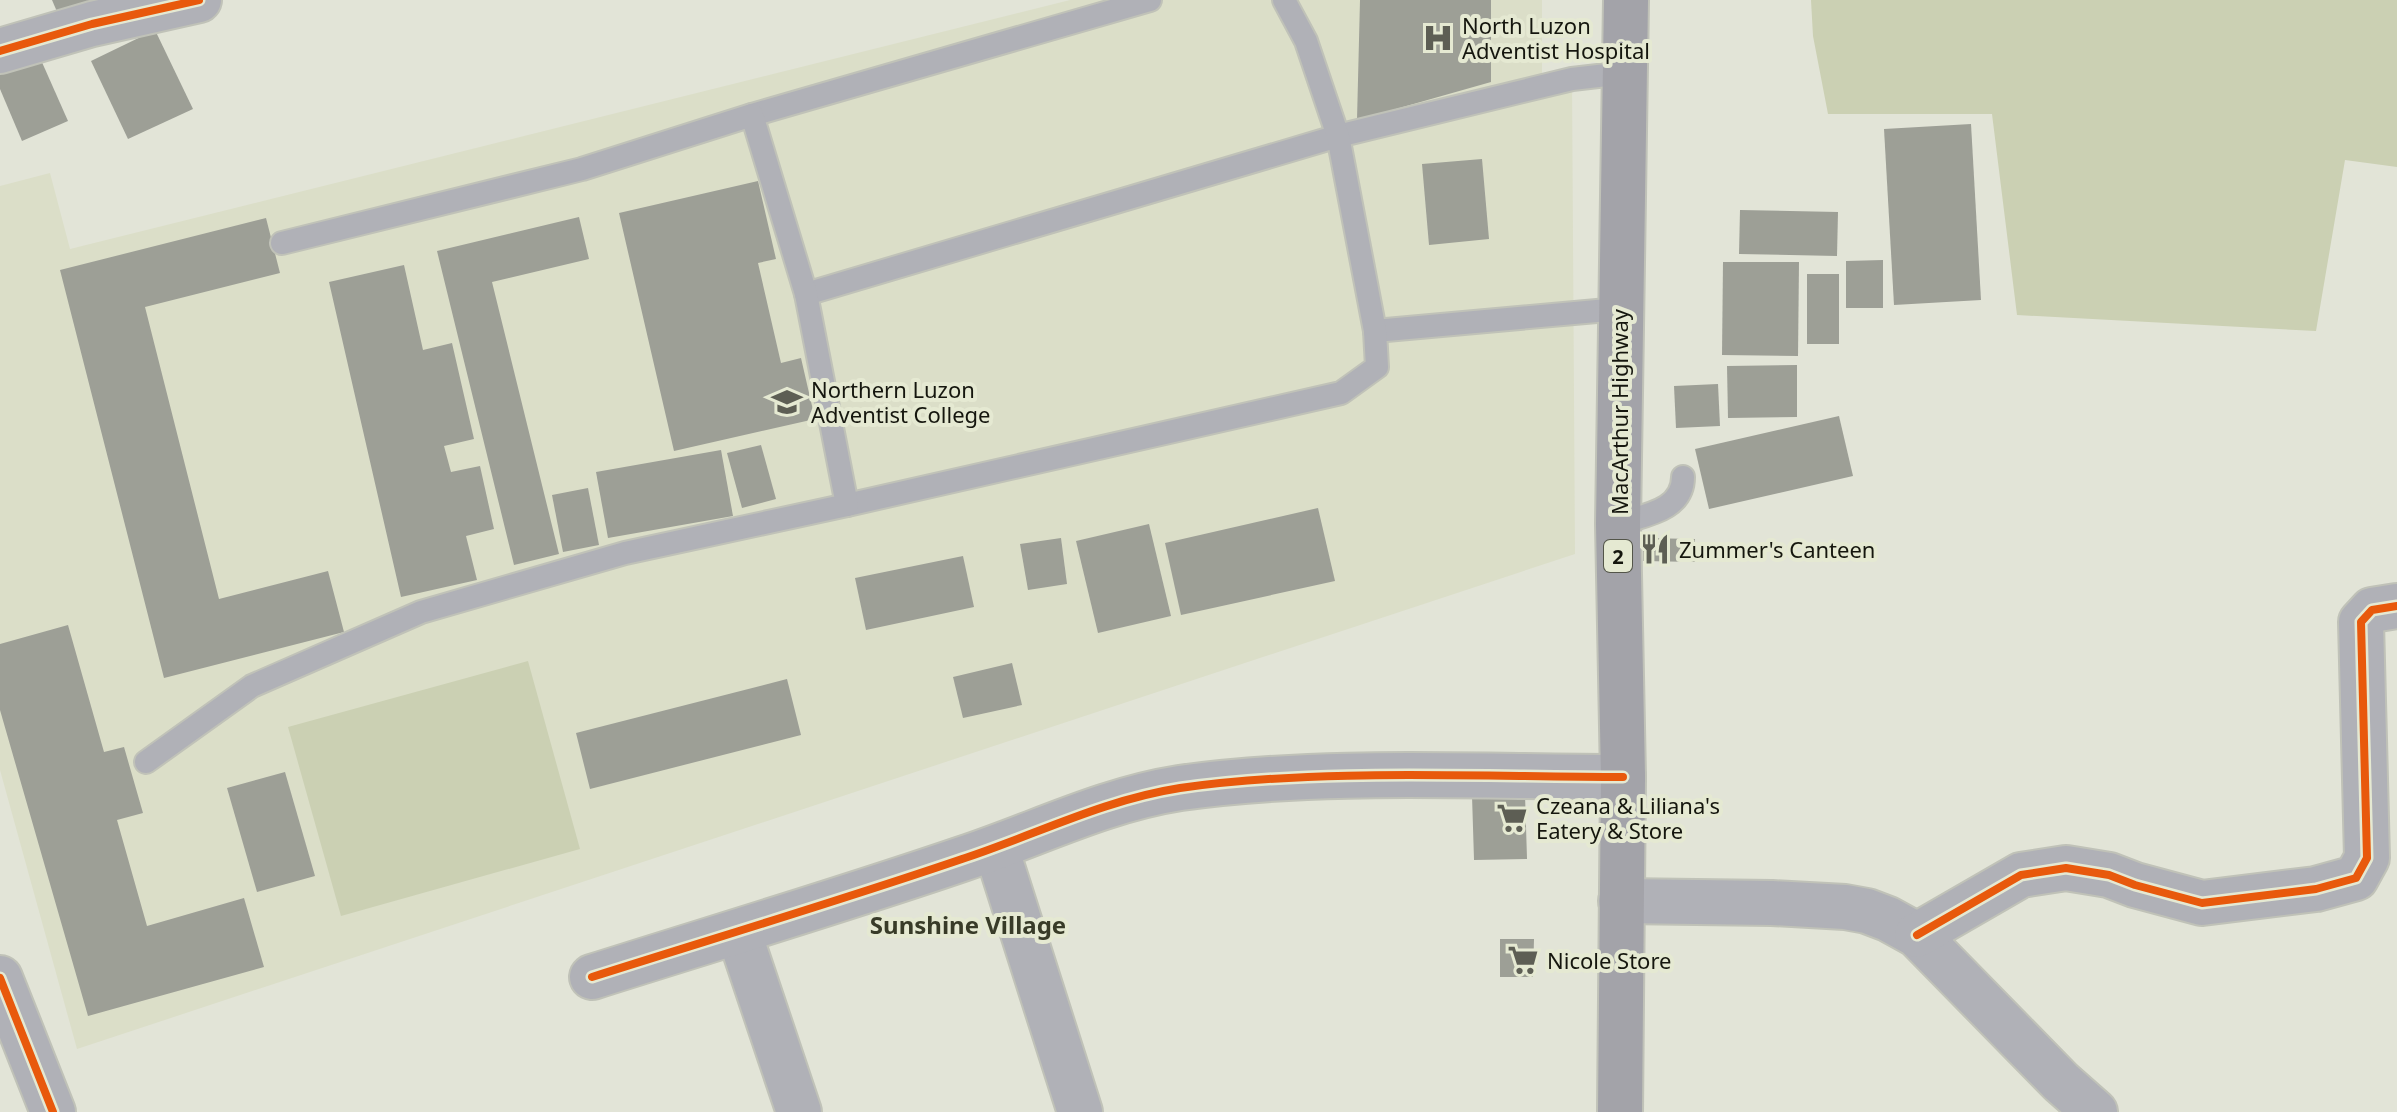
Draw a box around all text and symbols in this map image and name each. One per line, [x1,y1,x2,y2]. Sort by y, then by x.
place label: North Luzon Adventist Hospital [1462,10,1650,65]
hospital icon: North Luzon Adventist Hospital [1421,21,1455,55]
street label: MacArthur Highway [1604,308,1634,515]
place label: Northern Luzon Adventist College [811,374,991,429]
school or university icon: Northern Luzon Adventist College [770,385,804,419]
restaurant icon: Zummer's Canteen [1638,532,1672,566]
place label: Zummer's Canteen [1679,534,1875,564]
road number: 2 [1604,540,1632,572]
place label: Czeana & Liliana's Eatery & Store [1536,790,1720,845]
supermarket icon: Czeana & Liliana's Eatery & Store [1495,801,1529,835]
district label: Sunshine Village [870,908,1066,941]
supermarket icon: Nicole Store [1506,943,1540,977]
place label: Nicole Store [1547,945,1671,975]

